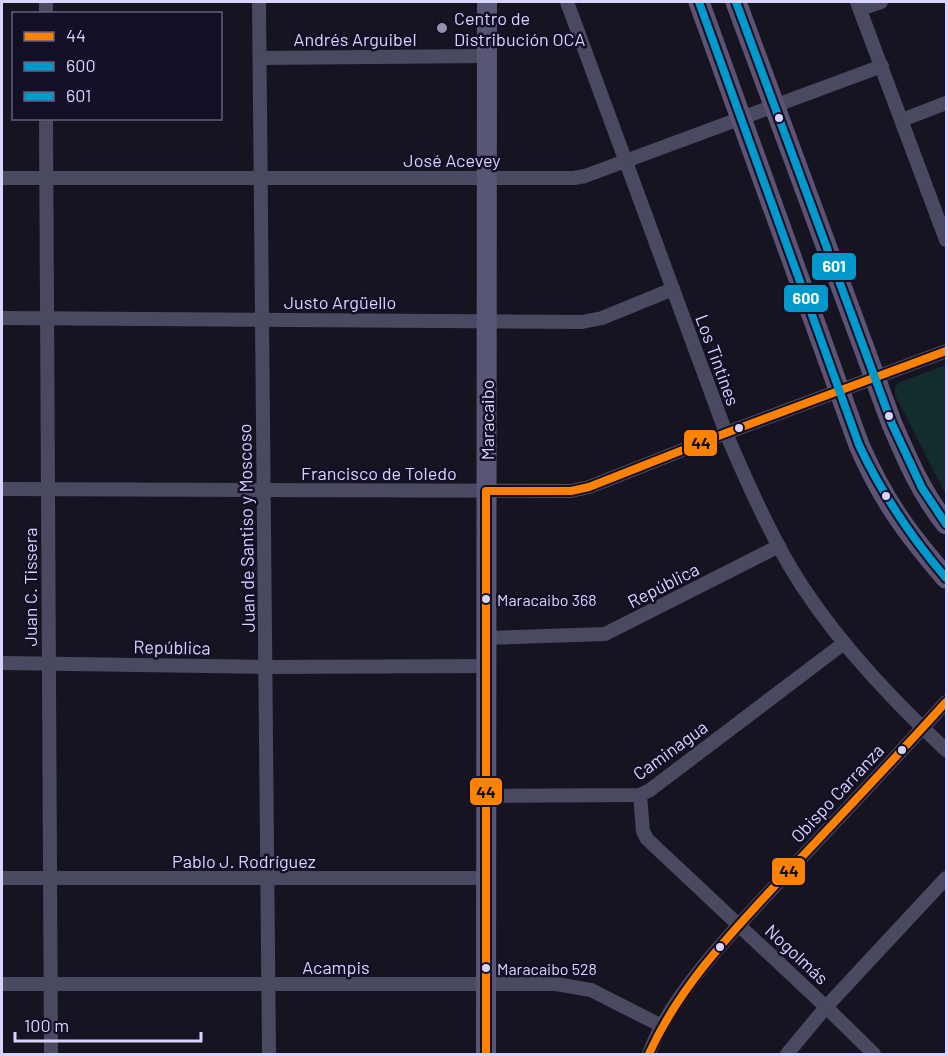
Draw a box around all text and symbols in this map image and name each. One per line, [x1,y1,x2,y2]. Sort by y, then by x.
place label: Centro de Distribución OCA [454,7,586,50]
legend [12,12,222,120]
marker: Centro de Distribución OCA [435,21,449,35]
text: 44 [66,24,86,46]
street label: Andrés Arguibel [293,28,417,50]
text: 600 [66,54,96,76]
text: 601 [66,84,91,106]
unlabelled marker [773,112,785,124]
street label: José Acevey [403,149,501,171]
line badge: 601 [811,252,857,281]
text: 601 [822,256,846,275]
line badge: 600 [783,284,829,313]
text: 600 [793,288,819,307]
street label: Justo Argüello [284,291,396,313]
street label: Los Tintines [691,311,745,409]
street label: Maracaibo [476,380,498,460]
unlabelled marker [883,410,895,422]
unlabelled marker [733,422,745,434]
street label: Juan de Santiso y Moscoso [233,423,259,633]
line badge: 44 [683,429,718,457]
text: 44 [691,433,711,452]
street label: Francisco de Toledo [301,462,457,484]
unlabelled marker [880,490,892,502]
street label: Juan C. Tissera [19,528,41,646]
street label: República [624,558,702,612]
place label: Maracaibo 368 [497,590,597,609]
marker: Maracaibo 368 [480,593,492,605]
street label: República [133,635,211,659]
street label: Caminagua [628,716,712,784]
street label: Obispo Carranza [786,739,888,847]
unlabelled marker [896,744,908,756]
line badge: 44 [469,777,503,806]
text: 44 [476,782,496,801]
street label: Pablo J. Rodríguez [172,850,316,872]
line badge: 44 [771,857,806,886]
text: 44 [779,861,799,880]
street label: Nogolmás [761,919,833,989]
unlabelled marker [714,941,726,953]
street label: Acampis [302,956,370,978]
place label: Maracaibo 528 [497,959,597,978]
marker: Maracaibo 528 [480,962,492,974]
scale bar [15,1005,201,1043]
text: 100 m [24,1014,69,1036]

